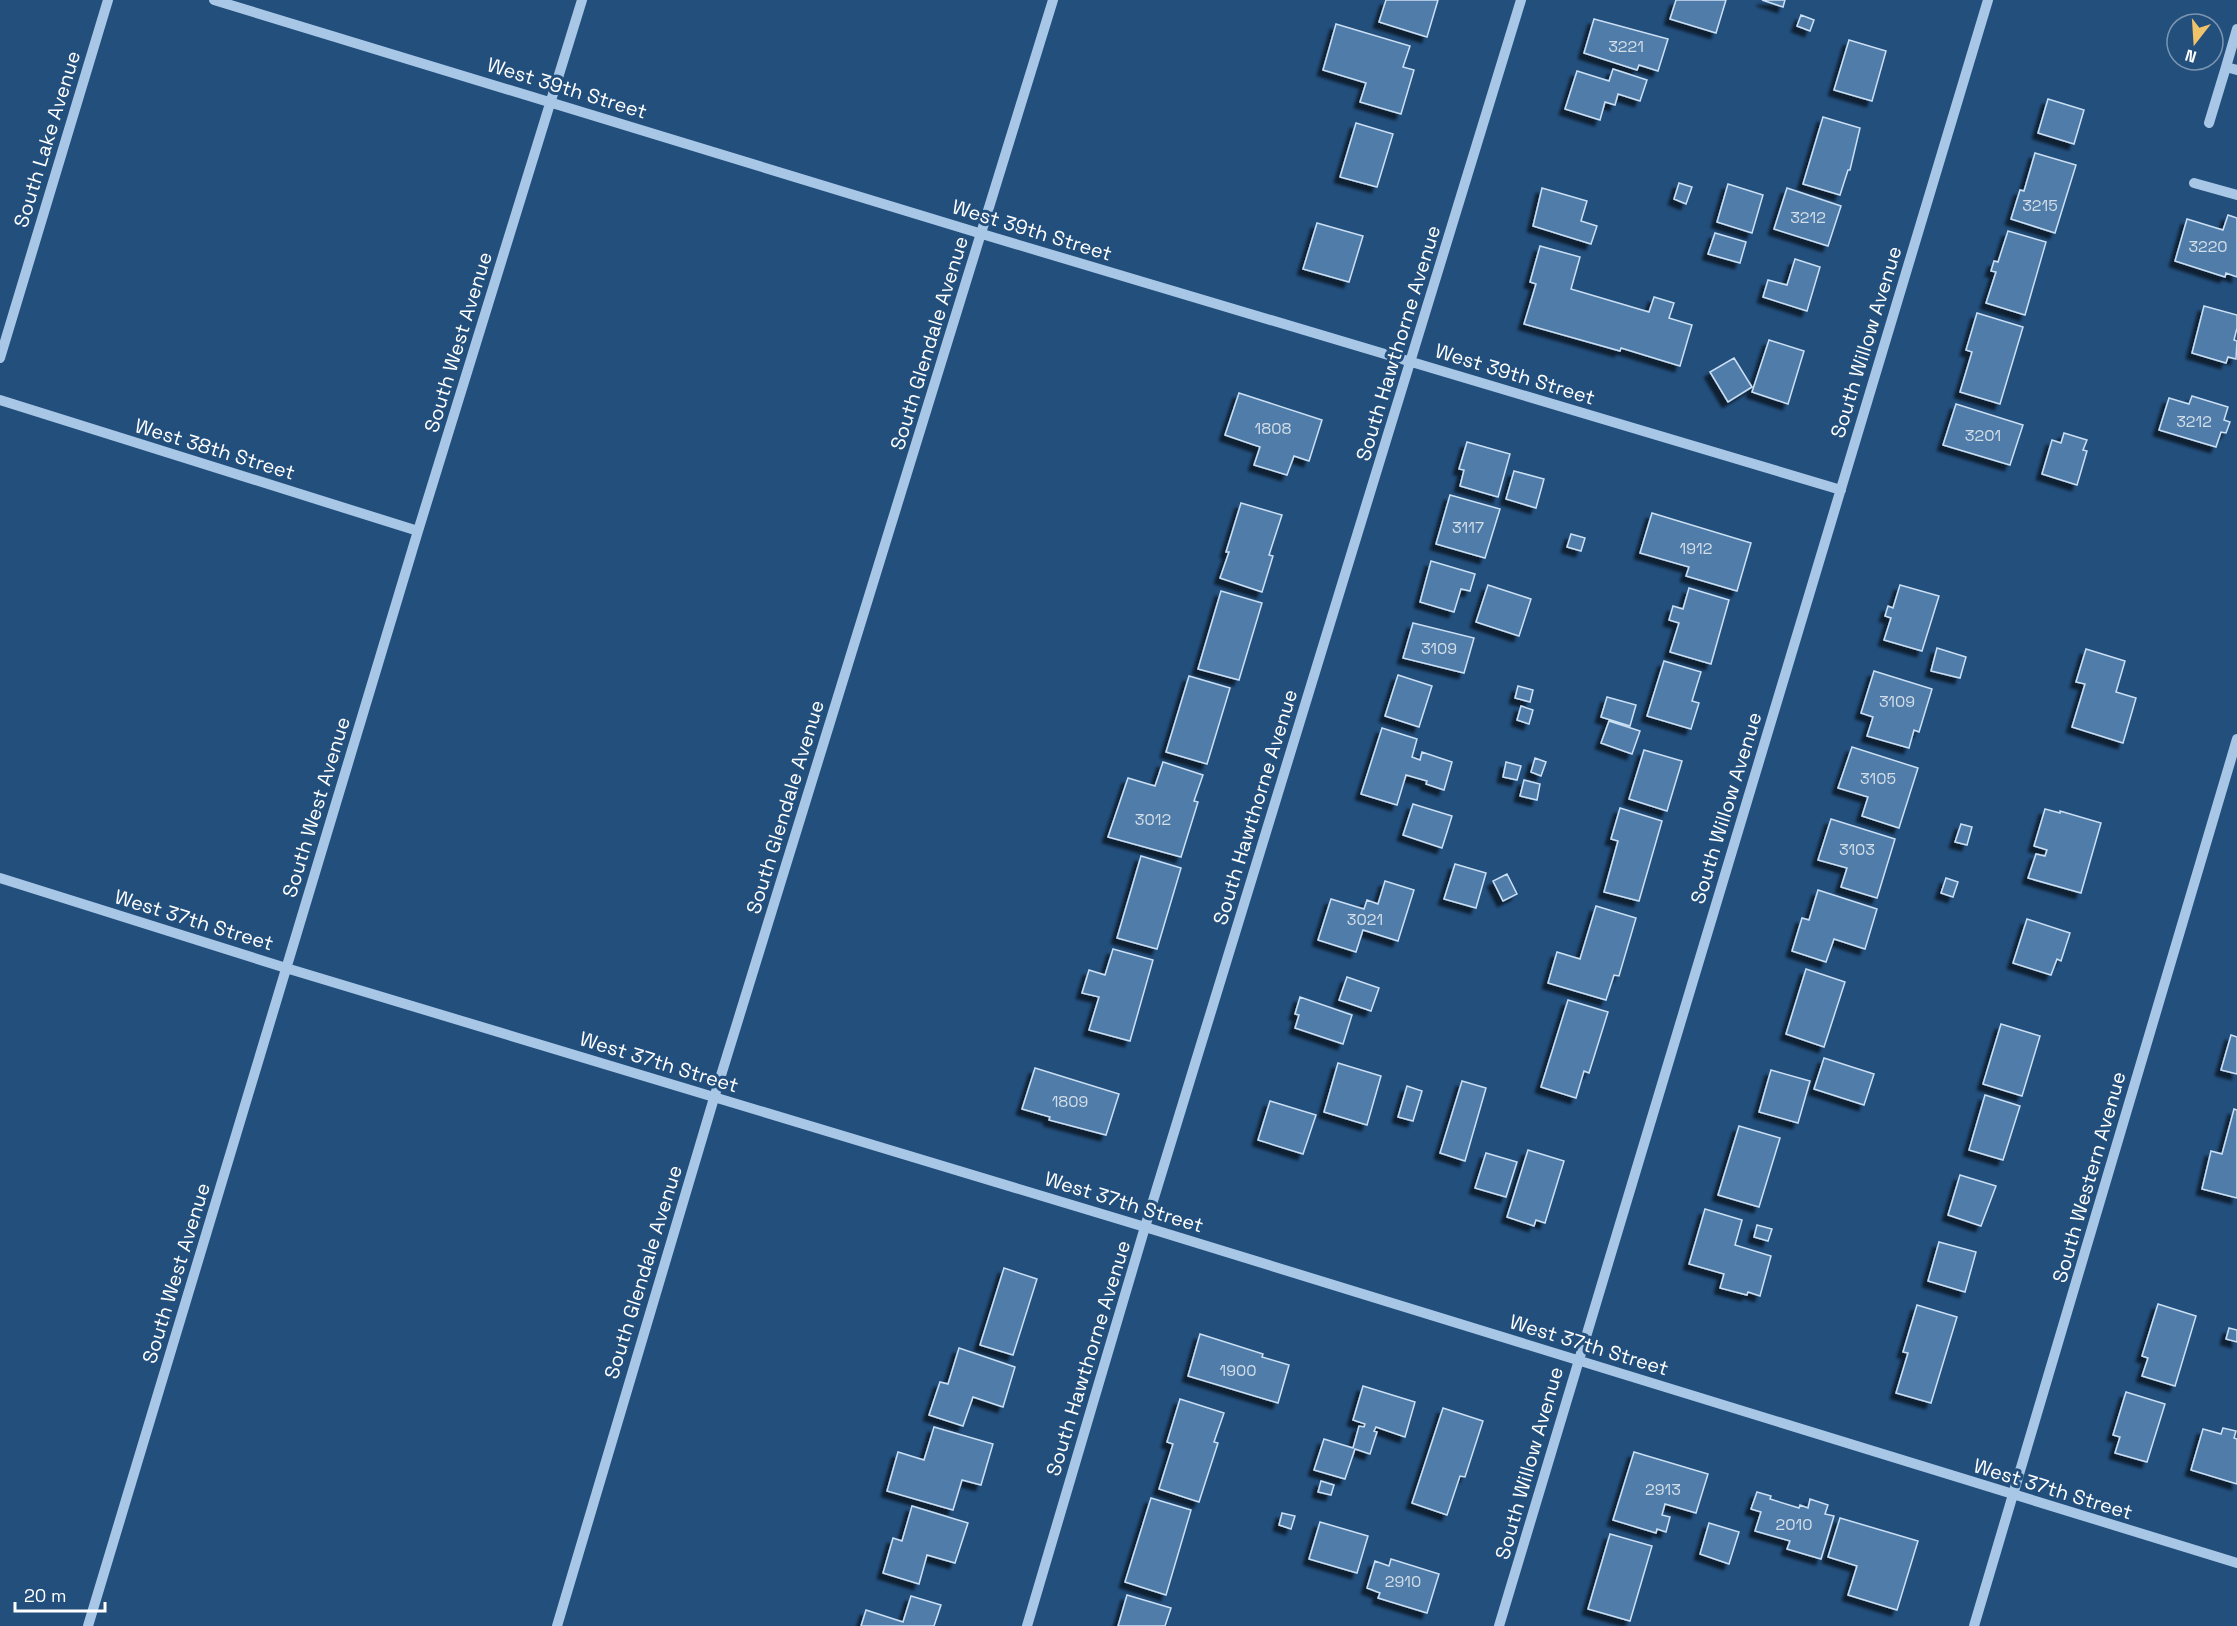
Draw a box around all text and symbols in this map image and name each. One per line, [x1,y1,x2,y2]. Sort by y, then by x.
north arrow [2165,12,2225,72]
house number: 3221 [1608,36,1644,57]
text: N [2183,44,2199,67]
street label: South Lake Avenue [8,47,86,231]
street label: West 39th Street [484,51,650,125]
street label: West 39th Street [949,193,1115,267]
house number: 3215 [2022,195,2058,216]
house number: 3212 [1790,207,1826,228]
street label: South Hawthorne Avenue [1350,222,1446,464]
street label: South Glendale Avenue [884,233,974,453]
house number: 3220 [2188,236,2228,257]
street label: South Willow Avenue [1824,243,1908,441]
street label: South West Avenue [418,249,498,435]
street label: West 39th Street [1432,337,1598,411]
house number: 3212 [2176,411,2212,432]
street label: West 38th Street [132,412,298,486]
house number: 1808 [1255,418,1291,439]
house number: 3201 [1965,425,2001,446]
house number: 3117 [1452,517,1484,538]
house number: 1912 [1680,538,1712,559]
house number: 3109 [1421,638,1457,659]
street label: South Hawthorne Avenue [1207,686,1303,928]
house number: 3109 [1879,691,1915,712]
street label: South Glendale Avenue [740,697,830,917]
street label: South Willow Avenue [1684,709,1768,907]
street label: South West Avenue [276,714,356,900]
house number: 3105 [1860,768,1896,789]
house number: 3012 [1135,809,1171,830]
house number: 3103 [1839,839,1875,860]
street label: West 37th Street [111,883,277,957]
house number: 3021 [1347,909,1383,930]
street label: West 37th Street [576,1025,742,1099]
street label: South Western Avenue [2046,1068,2132,1286]
house number: 1809 [1052,1091,1088,1112]
street label: South Glendale Avenue [598,1162,688,1382]
street label: West 37th Street [1041,1165,1207,1239]
street label: South West Avenue [136,1180,216,1366]
street label: South Hawthorne Avenue [1040,1237,1136,1479]
street label: West 37th Street [1506,1308,1672,1382]
house number: 1900 [1220,1360,1257,1381]
street label: South Willow Avenue [1489,1364,1569,1562]
street label: West 37th Street [1970,1452,2136,1526]
house number: 2913 [1645,1479,1681,1500]
house number: 2010 [1776,1514,1812,1535]
house number: 2910 [1385,1571,1421,1592]
scale bar [15,1575,105,1613]
text: 20 m [24,1584,67,1607]

